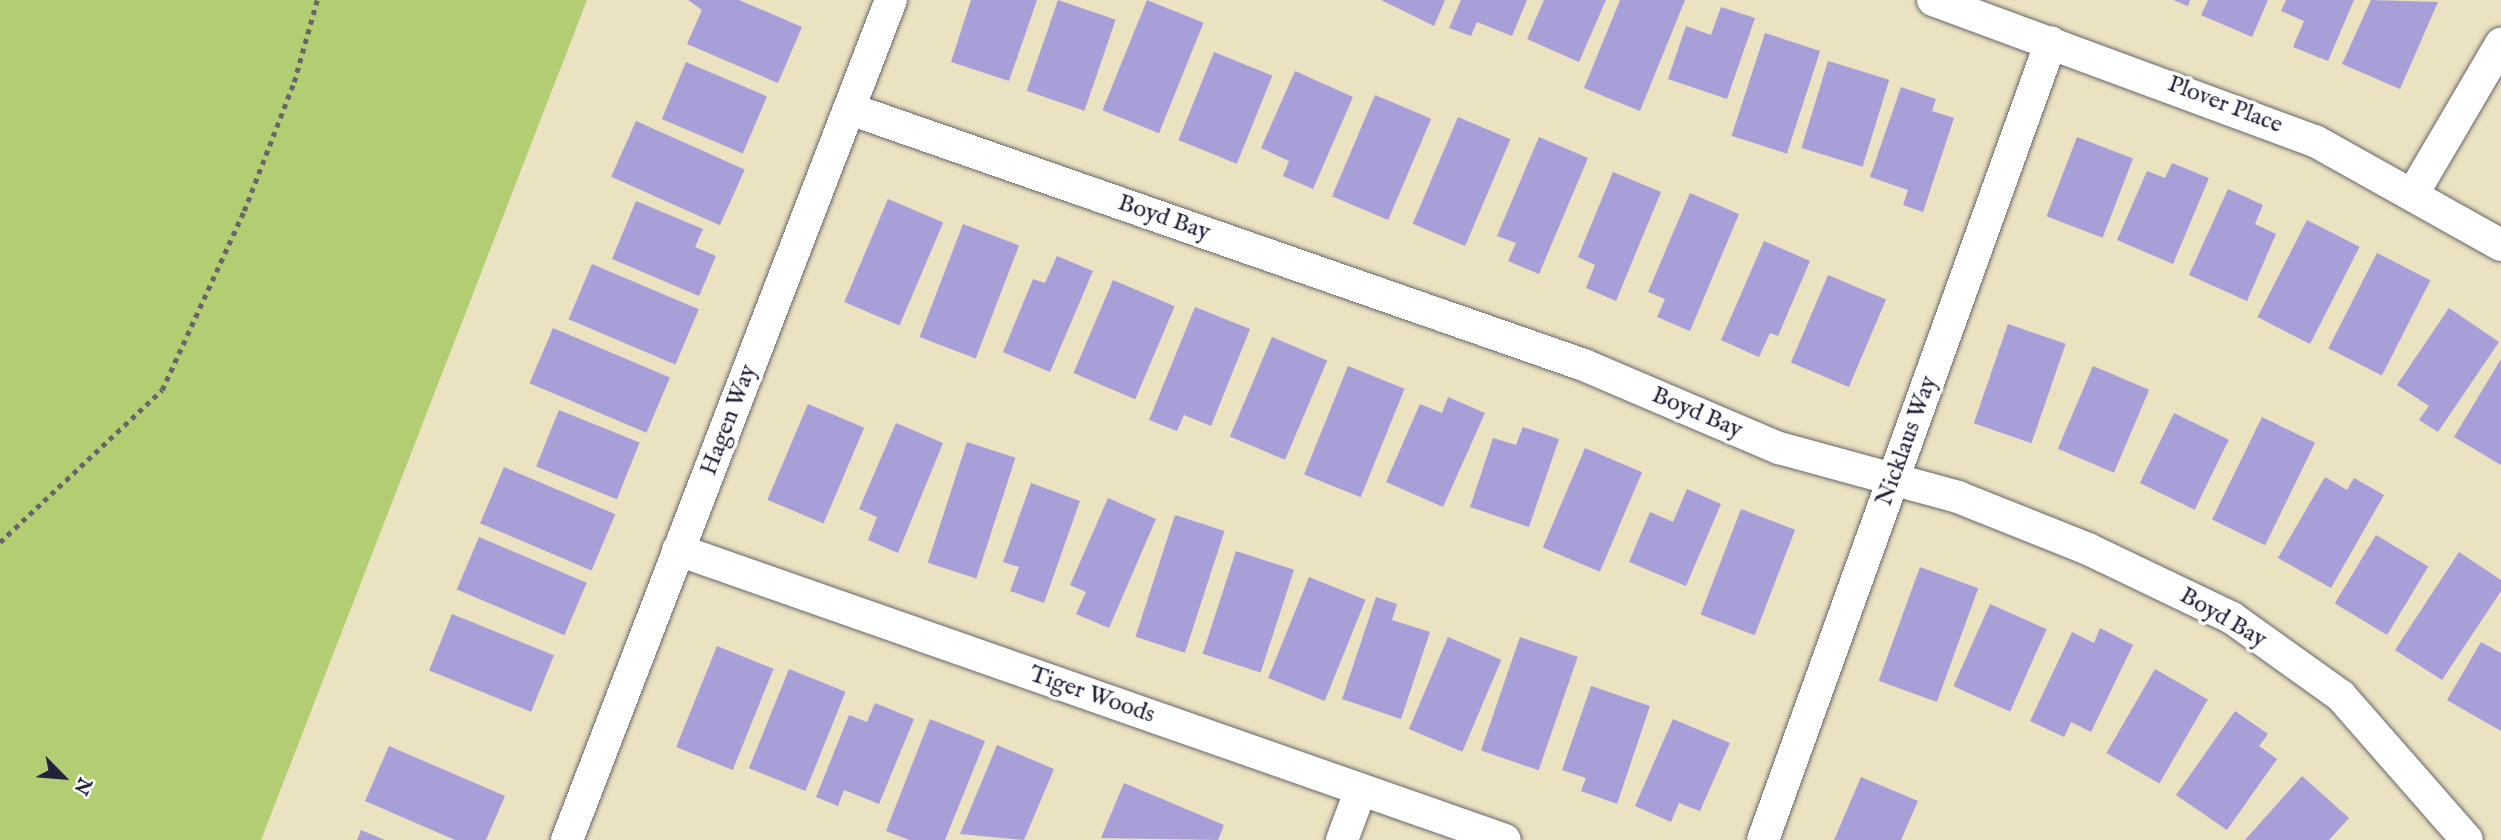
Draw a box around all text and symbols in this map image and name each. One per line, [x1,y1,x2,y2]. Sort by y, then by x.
street label: Plover Place [2163,70,2287,140]
street label: Boyd Bay [1114,189,1214,247]
street label: Hagen Way [695,361,763,479]
street label: Nicklaus Way [1870,372,1944,510]
street label: Boyd Bay [1647,381,1747,445]
street label: Boyd Bay [2174,582,2272,654]
street label: Tiger Woods [1026,660,1158,730]
north arrow [28,742,98,812]
text: N [68,773,96,798]

